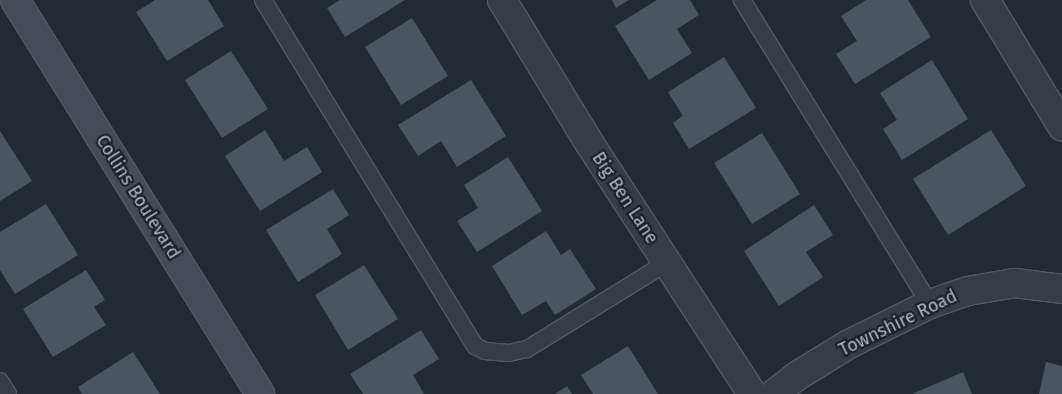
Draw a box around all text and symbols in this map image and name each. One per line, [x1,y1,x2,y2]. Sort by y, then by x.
street label: Collins Boulevard [91,131,185,263]
street label: Big Ben Lane [587,148,663,248]
street label: Townshire Road [835,285,961,361]

